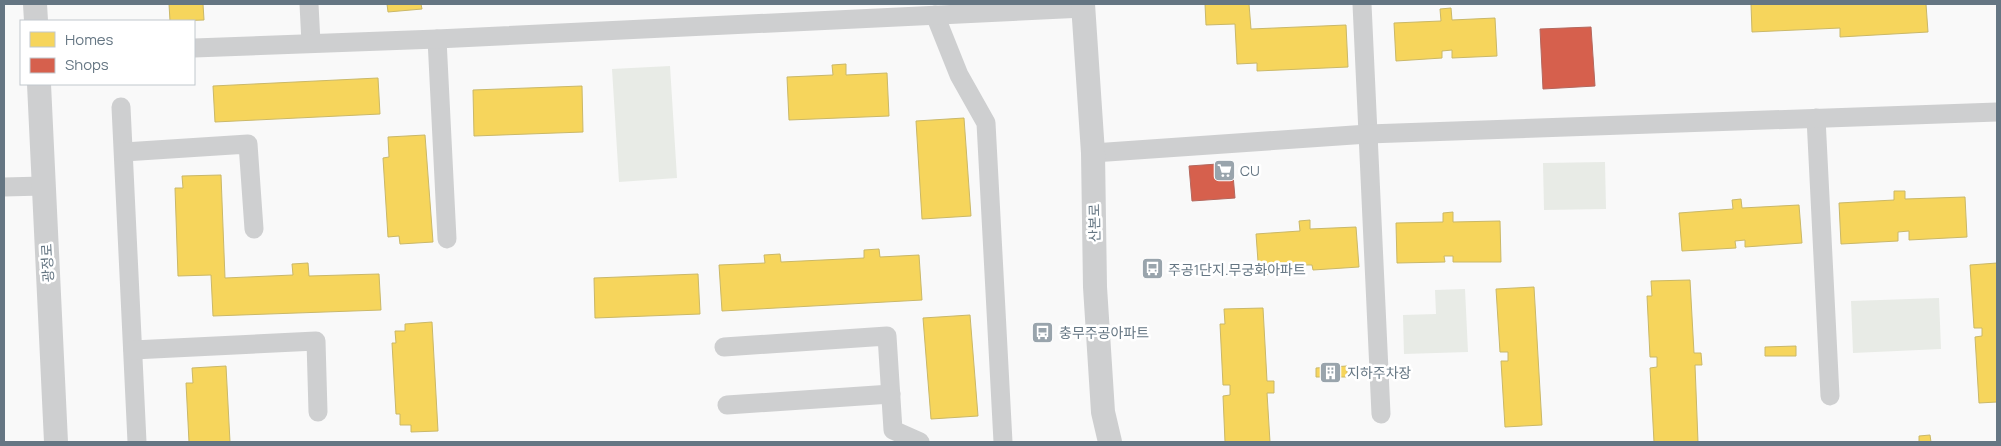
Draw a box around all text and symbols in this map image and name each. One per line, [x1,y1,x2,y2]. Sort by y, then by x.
legend [20,20,195,85]
text: Homes [65,29,114,50]
text: Shops [65,54,109,75]
supermarket icon: CU [1212,158,1236,182]
place label: CU [1240,161,1260,180]
street label: 산본로 [1084,203,1104,242]
street label: 광정로 [36,243,57,283]
bus stop icon: 주공1단지.무궁화아파트 [1140,257,1164,281]
place label: 주공1단지.무궁화아파트 [1168,260,1306,279]
bus stop icon: 충무주공아파트 [1031,320,1055,344]
place label: 충무주공아파트 [1059,323,1149,342]
building icon: 지하주차장 [1319,360,1343,384]
place label: 지하주차장 [1347,363,1412,382]

